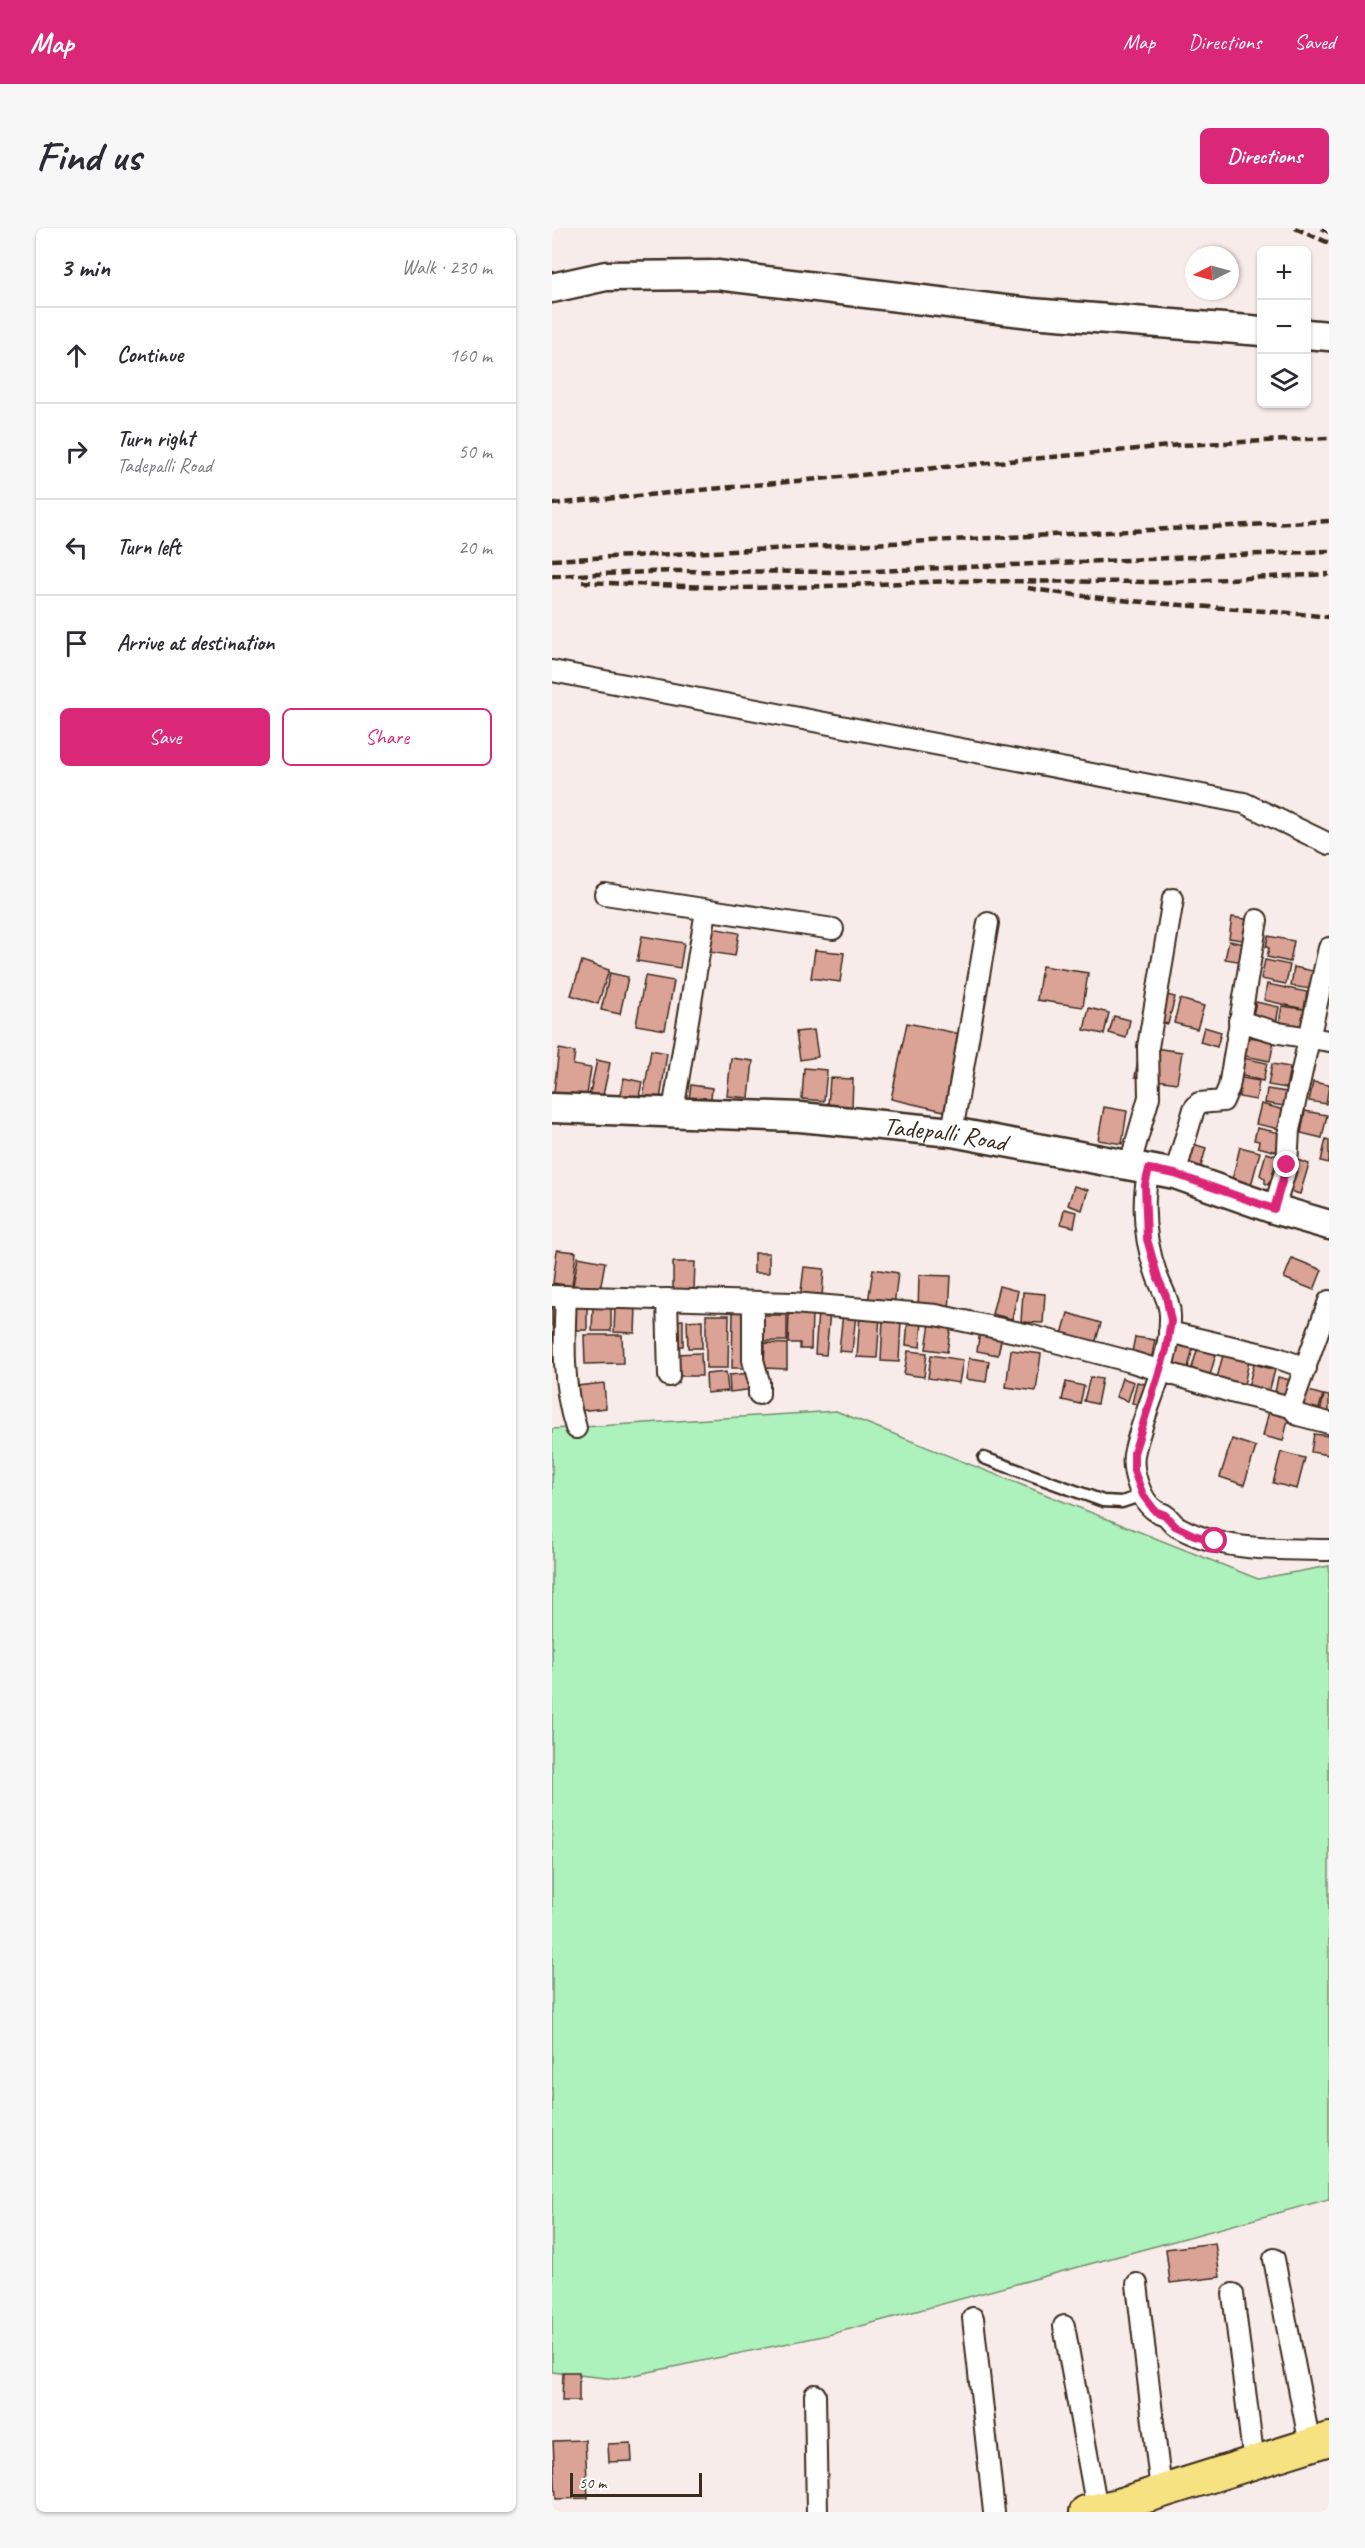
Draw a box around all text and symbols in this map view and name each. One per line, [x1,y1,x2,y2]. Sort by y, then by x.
text: Map [30,25,73,60]
text: Map [1123,29,1155,55]
text: Directions [1188,29,1261,55]
text: Saved [1294,29,1335,55]
button: Directions [1200,128,1329,184]
text: Find us [36,130,141,183]
north arrow [1185,246,1239,300]
map controls [1257,246,1311,408]
button: + [1257,246,1311,300]
text: 3 min [60,251,110,284]
text: Walk · 230 m [402,255,492,280]
button: − [1257,300,1311,354]
icon: ahead [60,339,93,372]
text: Continue [117,341,183,369]
text: 160 m [449,343,492,368]
button: layers [1257,354,1311,408]
text: Turn right [117,425,194,453]
icon: right [60,435,93,468]
text: 50 m [458,439,492,464]
text: Tadepalli Road [117,453,212,478]
icon: left [60,531,93,564]
text: Turn left [117,533,181,561]
text: 20 m [458,535,492,560]
icon: arrive [60,627,93,660]
text: Arrive at destination [117,629,274,657]
button: Save [60,708,270,766]
button: Share [282,708,492,766]
street label: Tadepalli Road [882,1109,1013,1160]
route end [1273,1151,1299,1177]
route start [1201,1527,1227,1553]
scale bar [570,2470,702,2498]
text: 50 m [579,2473,606,2493]

